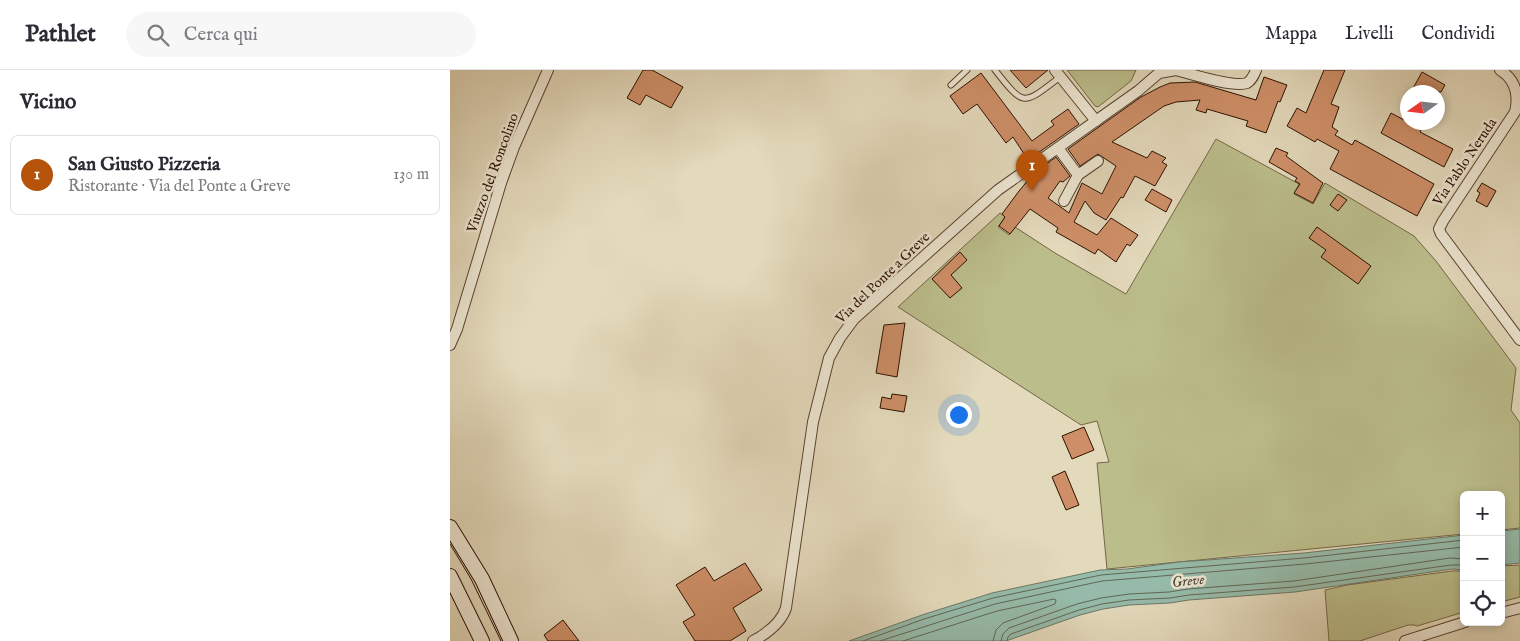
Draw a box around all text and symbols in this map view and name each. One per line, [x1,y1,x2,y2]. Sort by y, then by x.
search box [126,12,476,57]
text: Pathlet [25,19,96,50]
icon: search [144,21,172,49]
text: Cerca qui [184,23,258,47]
text: Mappa [1265,23,1317,46]
text: Livelli [1345,23,1393,46]
text: Condividi [1421,23,1495,46]
north arrow [1400,85,1445,130]
text: Vicino [20,89,76,116]
street label: Viuzzo del Roncolino [463,110,523,236]
street label: Via Pablo Neruda [1428,114,1501,210]
pin: 1 [1016,150,1048,191]
text: San Giusto Pizzeria [68,153,220,177]
text: 1 [34,165,40,185]
text: 130 m [393,165,429,185]
text: Ristorante · Via del Ponte a Greve [68,177,291,197]
street label: Via del Ponte a Greve [831,228,934,328]
your location [946,402,972,428]
map controls [1460,491,1505,626]
button: + [1460,491,1505,536]
button: − [1460,536,1505,581]
water label: Greve [1171,570,1205,592]
button: locate [1460,581,1505,626]

